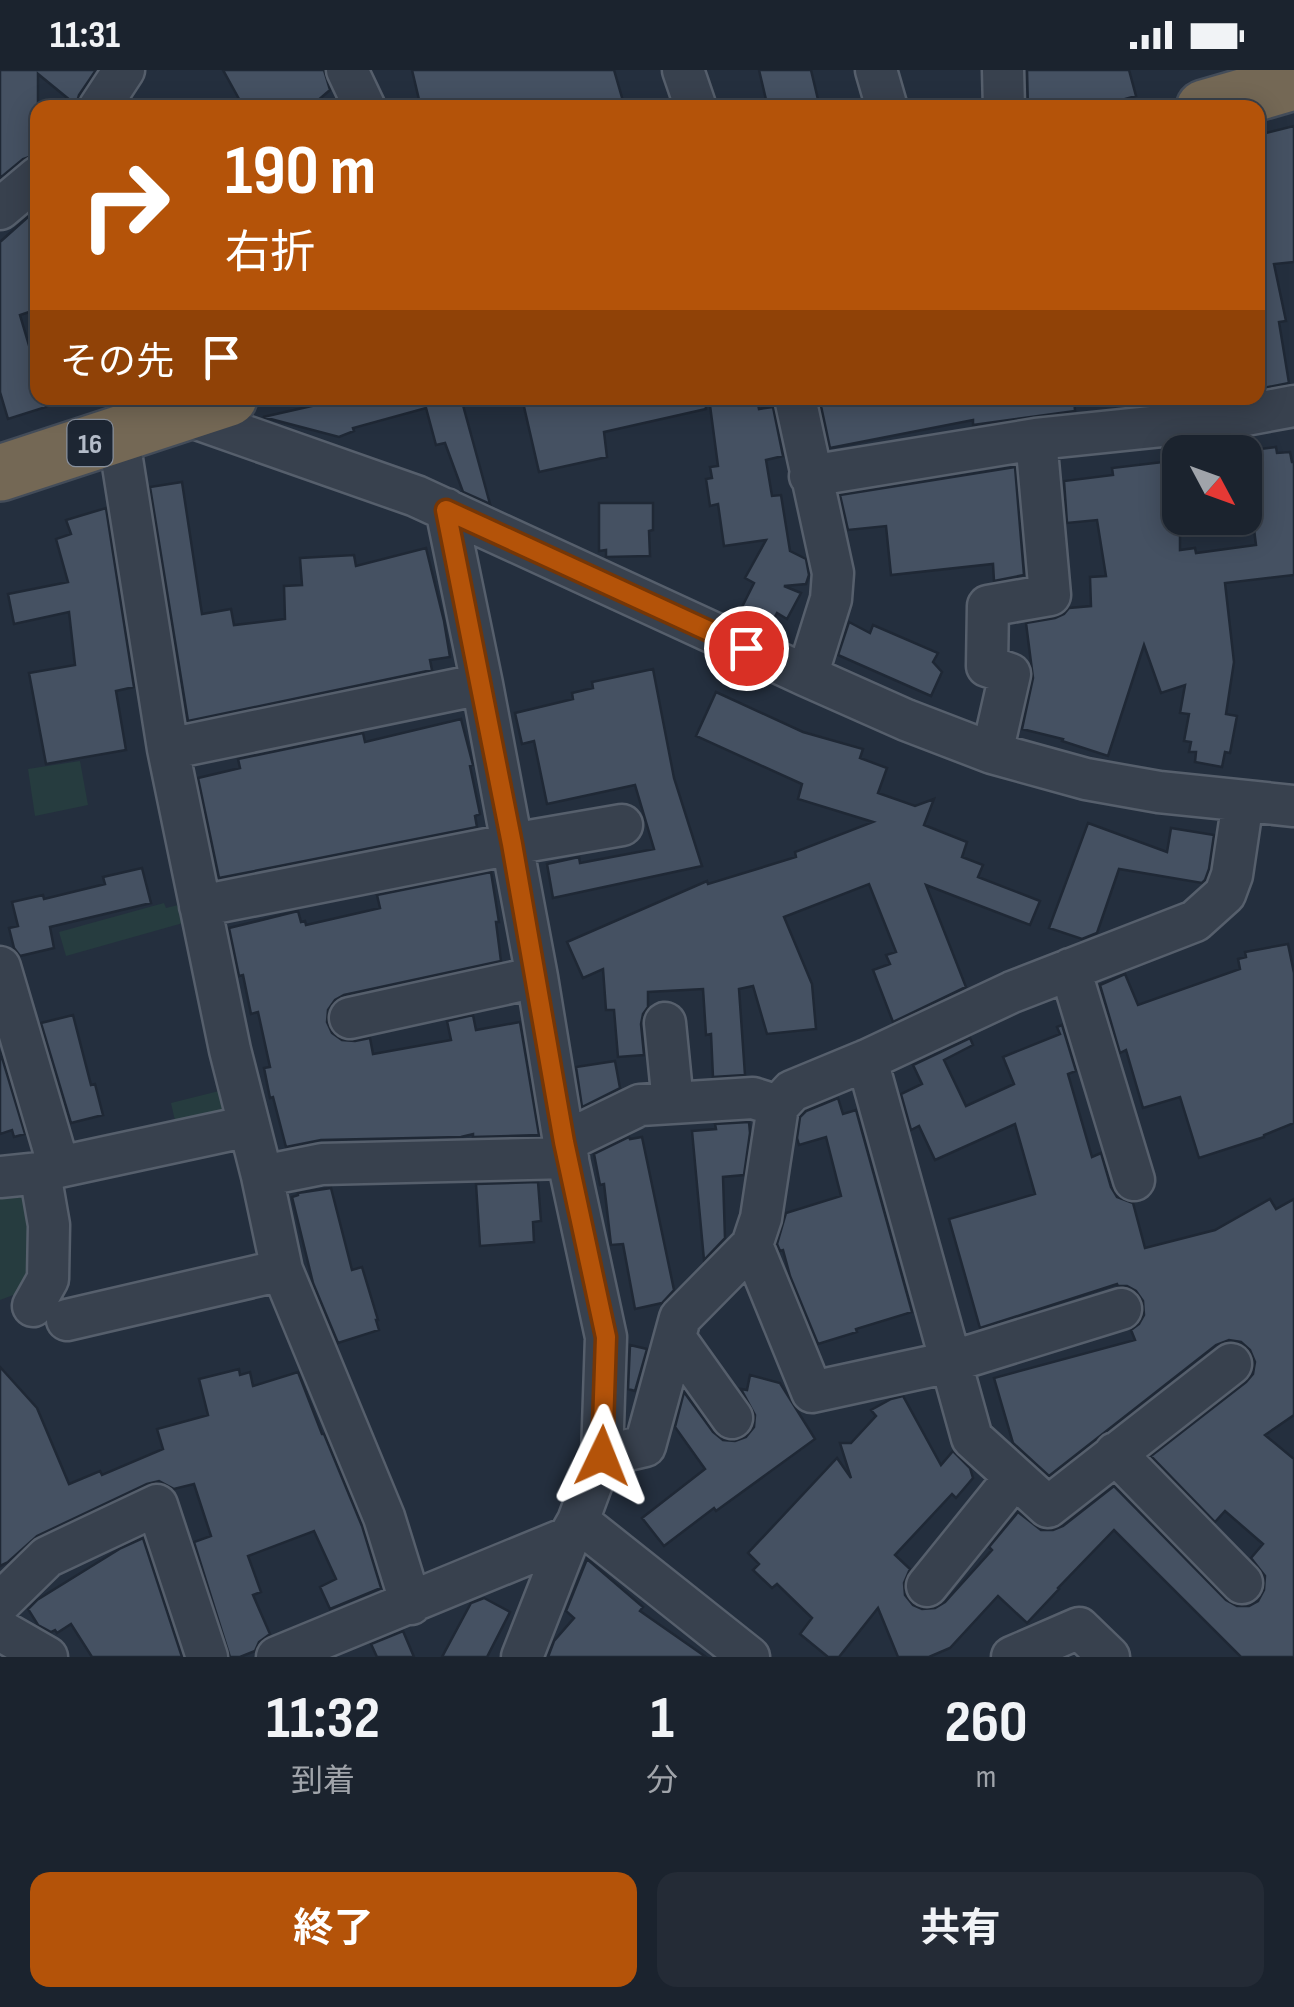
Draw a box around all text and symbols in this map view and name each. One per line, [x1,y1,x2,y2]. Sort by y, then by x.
text: 11:31 [50,13,120,58]
text: 190 m [225,130,376,214]
icon: right [60,140,190,270]
text: 右折 [225,226,315,281]
icon: arrive [194,330,249,385]
text: その先 [60,340,174,385]
road number: 16 [68,420,112,466]
north arrow [1162,435,1262,535]
map controls [1162,435,1262,535]
pin [704,606,789,691]
icon: arrive [719,621,774,676]
position arrow [550,1404,654,1508]
text: 11:32 [266,1683,380,1755]
text: 1 [650,1683,674,1755]
text: 260 [945,1687,1028,1759]
text: m [976,1758,996,1797]
text: 到着 [291,1762,355,1801]
text: 分 [646,1762,678,1801]
button: 終了 [30,1872,637,1987]
button: 共有 [657,1872,1264,1987]

